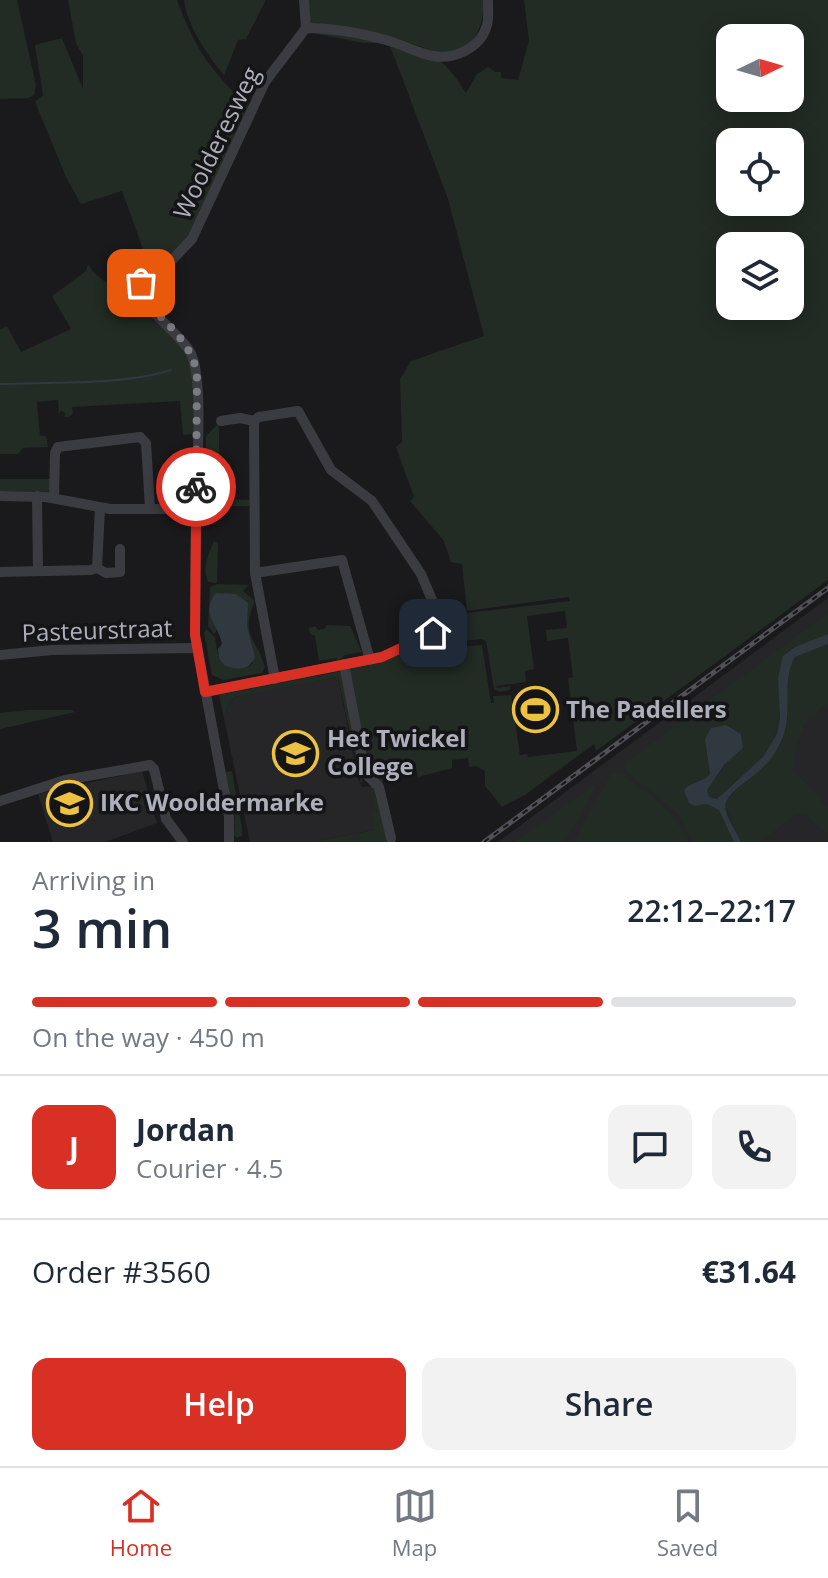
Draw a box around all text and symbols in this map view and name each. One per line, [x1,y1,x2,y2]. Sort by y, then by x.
north arrow [716,24,804,112]
map controls [716,24,804,320]
street label: Woolderesweg [165,61,267,224]
button: locate [716,128,804,216]
button: layers [716,232,804,320]
pin [107,249,175,317]
icon: bag [119,261,163,305]
courier [156,447,236,527]
icon: bike [174,465,218,509]
pin [399,599,467,667]
street label: Pasteurstraat [21,610,173,649]
icon: home [411,611,455,655]
sports icon: The Padellers [511,686,559,734]
place label: The Padellers [566,692,727,725]
place label: Het Twickel College [327,721,467,782]
school or university icon: Het Twickel College [272,729,320,777]
school or university icon: IKC Wooldermarke [45,779,93,827]
place label: IKC Wooldermarke [100,785,324,818]
text: Arriving in [32,862,155,898]
text: 22:12–22:17 [627,890,796,931]
text: 3 min [32,892,172,963]
text: On the way · 450 m [32,1019,265,1055]
button: chat [608,1105,692,1189]
button: phone [712,1105,796,1189]
text: Jordan [136,1109,235,1150]
text: J [69,1127,79,1168]
text: Courier · 4.5 [136,1150,283,1186]
text: Order #3560 [32,1251,211,1292]
text: €31.64 [702,1251,796,1292]
button: Help [32,1358,406,1450]
button: Share [422,1358,796,1450]
tab: Home [110,1484,172,1562]
tab: Map [392,1484,437,1562]
tab: Saved [657,1484,718,1562]

